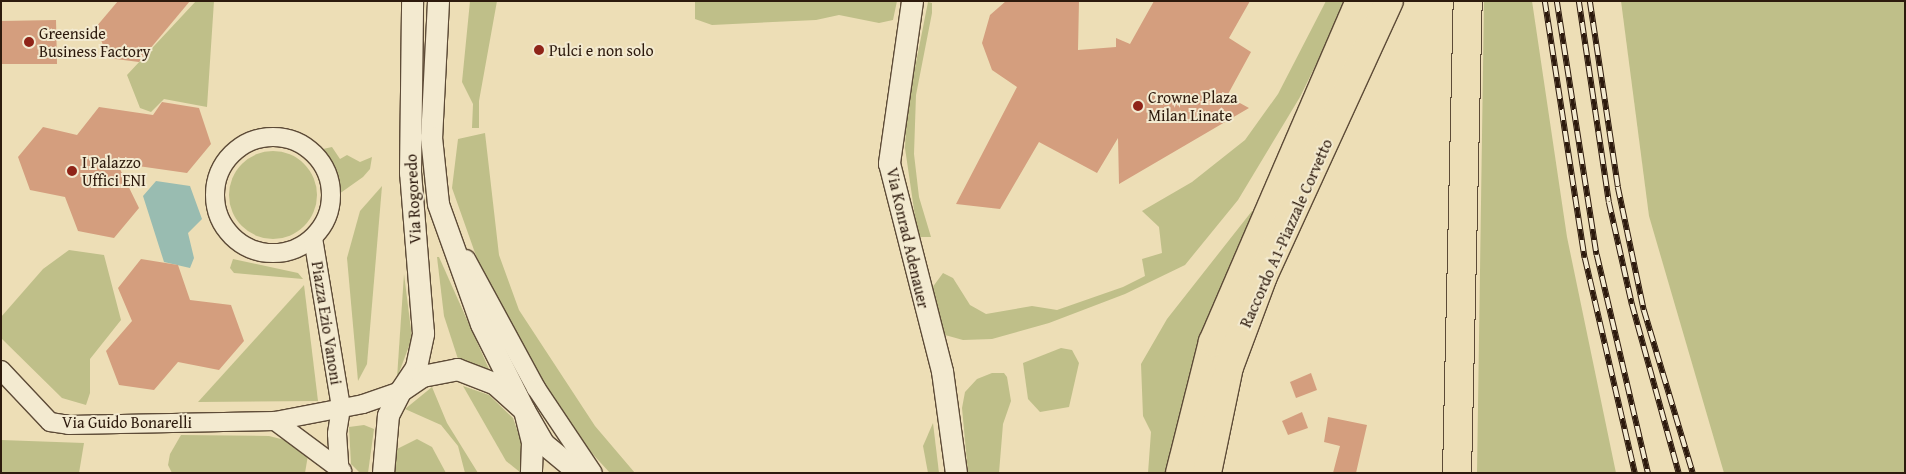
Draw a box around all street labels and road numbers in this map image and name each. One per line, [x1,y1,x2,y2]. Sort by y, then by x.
street label: Raccordo A1-Piazzale Corvetto [1236,136,1336,330]
street label: Via Rogoredo [401,154,425,244]
street label: Via Konrad Adenauer [882,166,934,310]
street label: Piazza Ezio Vanoni [308,260,346,386]
street label: Via Guido Bonarelli [62,412,192,432]

